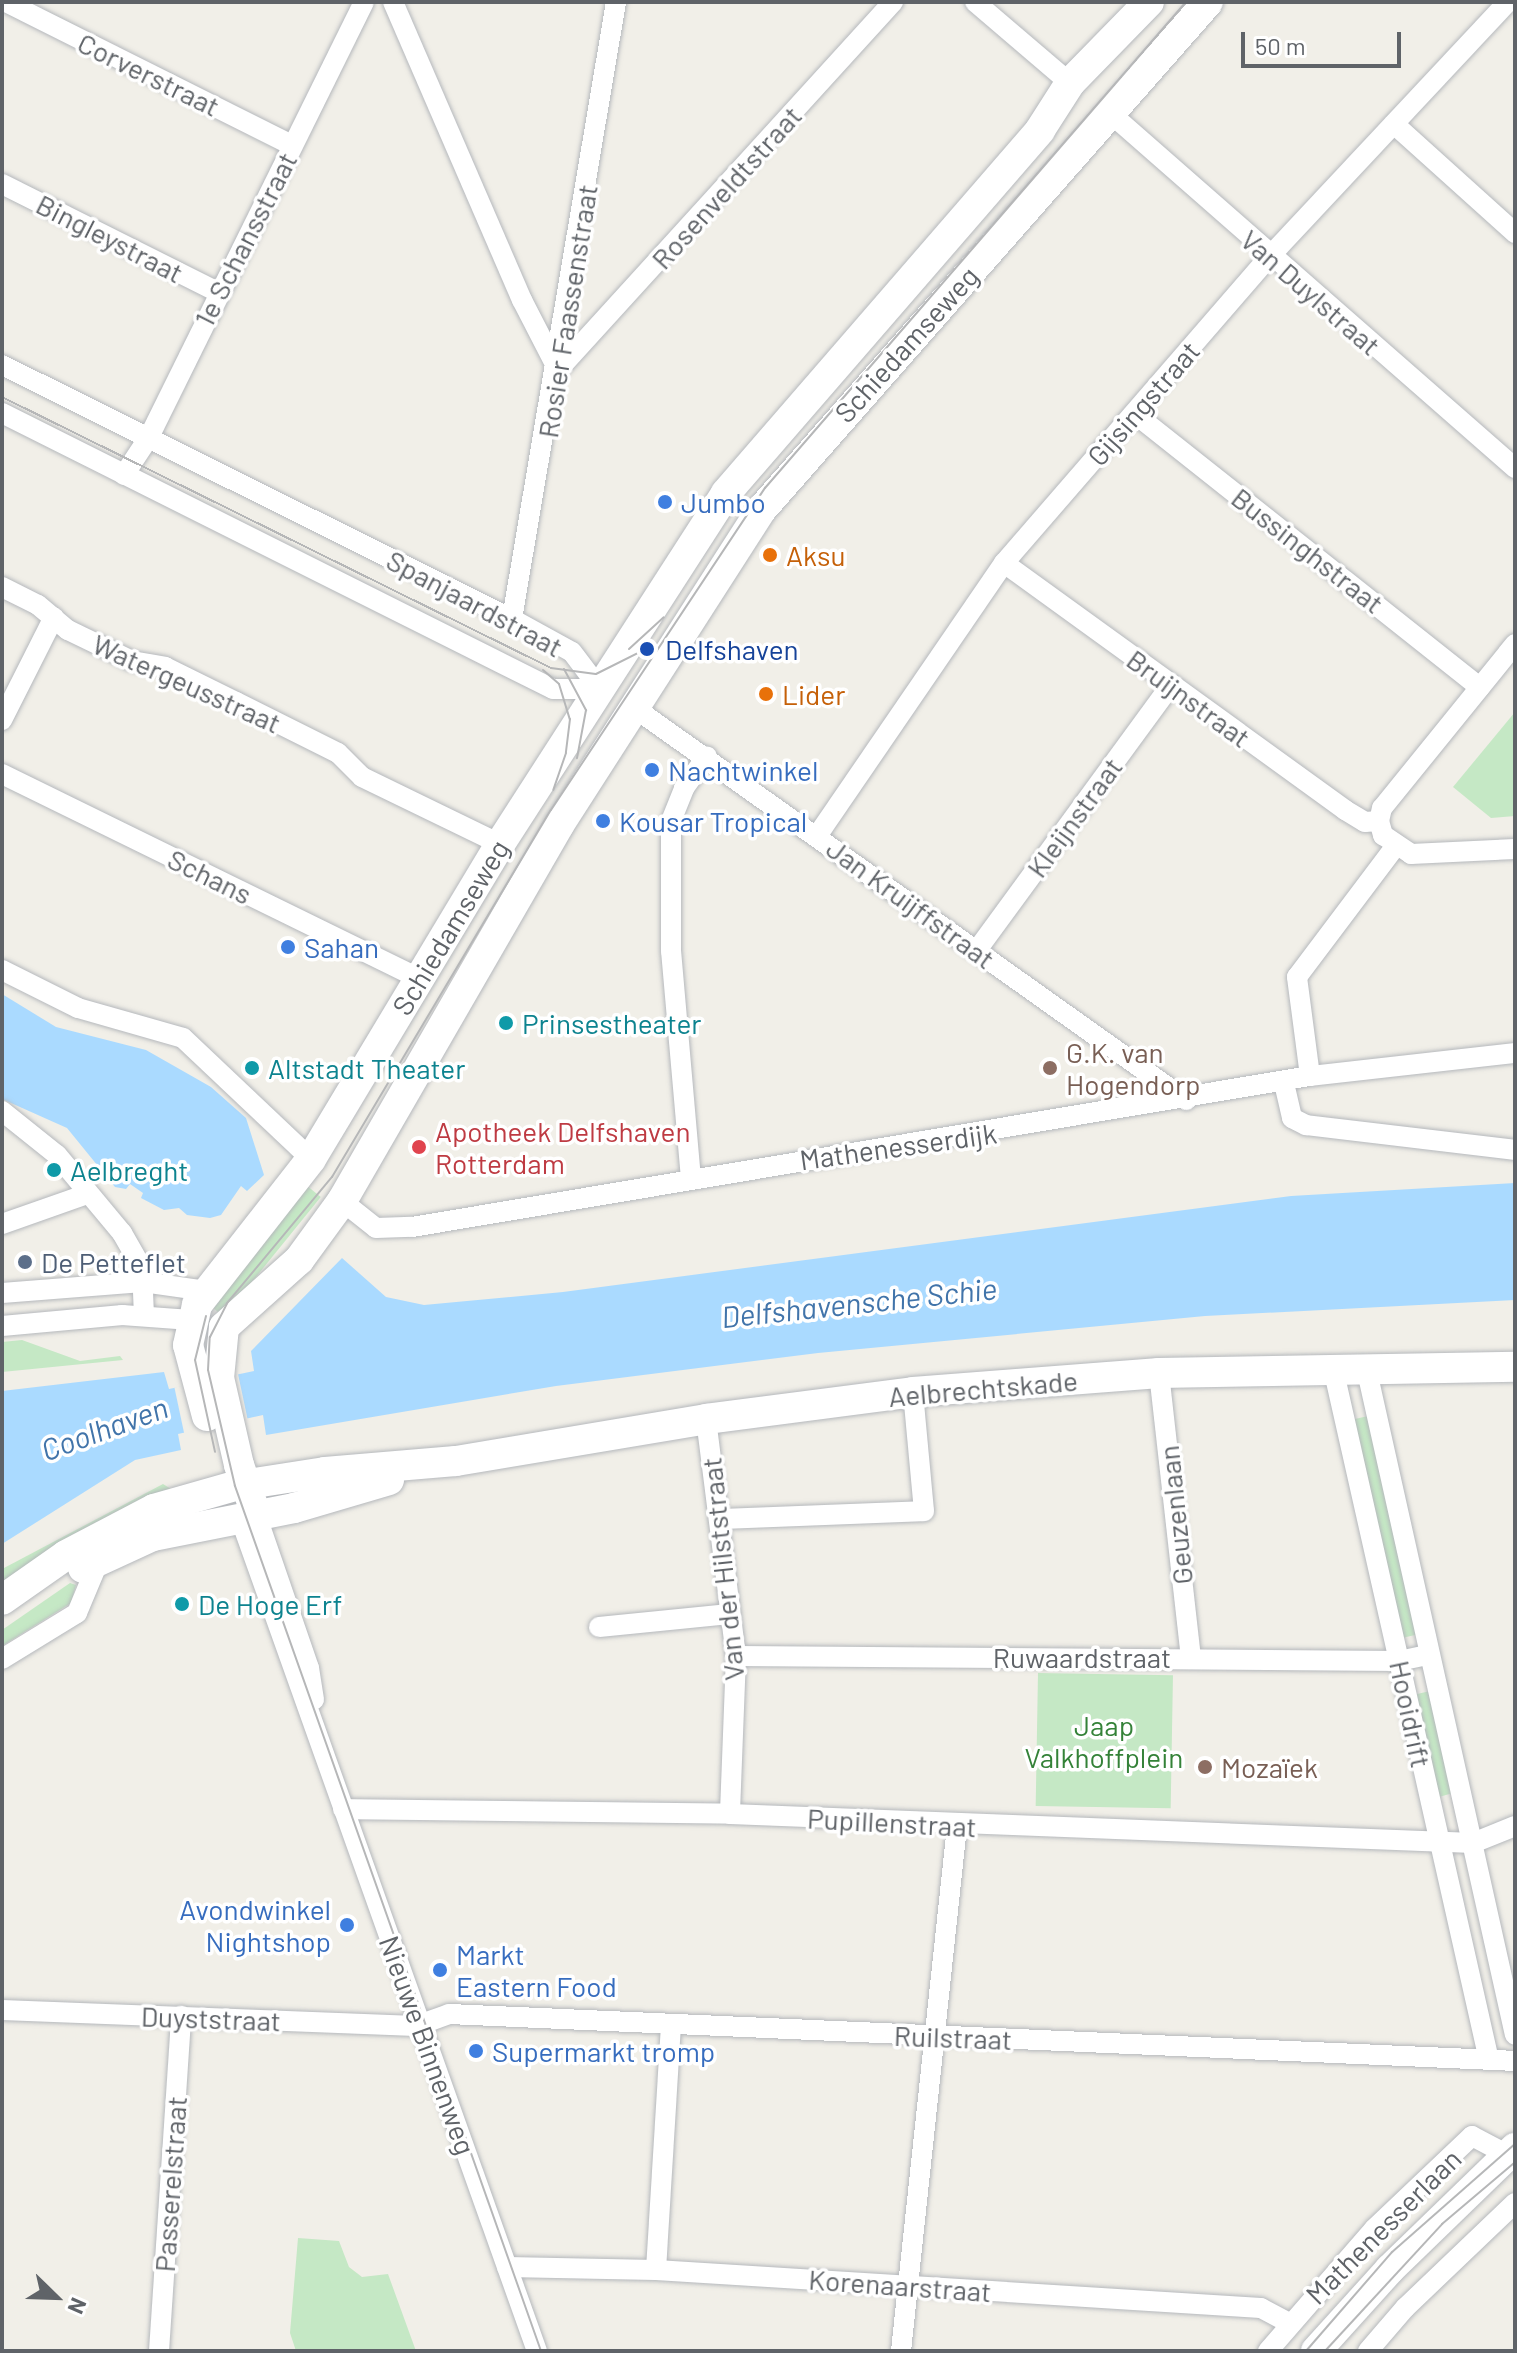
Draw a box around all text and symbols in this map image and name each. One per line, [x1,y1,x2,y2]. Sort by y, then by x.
scale bar [1245,16,1405,66]
street label: Corverstraat [73,25,225,123]
text: 50 m [1255,31,1306,60]
street label: Rosenveldtstraat [644,99,808,275]
street label: 1e Schansstraat [187,146,303,332]
street label: Rosier Faassenstraat [530,182,604,440]
street label: Bingleystraat [31,187,189,289]
street label: Van Duylstraat [1234,222,1388,362]
street label: Schiedamseweg [827,259,985,429]
street label: Gijsingstraat [1080,334,1206,472]
street label: Bussinghstraat [1225,480,1391,620]
place label: Jumbo [681,485,766,519]
marker: Jumbo [656,493,674,511]
place label: Aksu [786,538,845,572]
street label: Spanjaardstraat [381,543,569,663]
marker: Aksu [761,546,779,564]
street label: Watergeusstraat [88,626,286,740]
place label: Delfshaven [665,632,799,666]
marker: Delfshaven [636,638,658,660]
street label: Bruijnstraat [1121,642,1257,754]
place label: Lider [782,677,845,711]
marker: Lider [757,685,775,703]
street label: Kleijnstraat [1019,750,1129,884]
place label: Nachtwinkel [668,753,818,787]
marker: Nachtwinkel [643,761,661,779]
place label: Kousar Tropical [619,804,807,838]
marker: Kousar Tropical [594,812,612,830]
street label: Jan Kruijffstraat [820,831,1002,975]
street label: Schiedamseweg [384,833,516,1021]
street label: Schans [163,841,257,911]
place label: Sahan [304,930,379,964]
marker: Sahan [279,938,297,956]
place label: Prinsestheater [522,1006,702,1040]
marker: Prinsestheater [497,1014,515,1032]
place label: G.K. van Hogendorp [1066,1035,1201,1101]
place label: Altstadt Theater [268,1051,465,1085]
marker: Altstadt Theater [243,1059,261,1077]
marker: G.K. van Hogendorp [1041,1059,1059,1077]
place label: Apotheek Delfshaven Rotterdam [435,1114,691,1180]
street label: Mathenesserdijk [797,1116,999,1176]
marker: Apotheek Delfshaven Rotterdam [410,1138,428,1156]
place label: Aelbreght [70,1153,189,1187]
marker: Aelbreght [45,1161,63,1179]
place label: De Petteflet [41,1245,186,1279]
marker: De Petteflet [16,1253,34,1271]
water label: Delfshavensche Schie [719,1270,999,1334]
street label: Aelbrechtskade [887,1363,1079,1413]
water label: Coolhaven [36,1388,172,1468]
street label: Geuzenlaan [1151,1444,1199,1586]
street label: Van der Hilststraat [694,1456,750,1682]
place label: De Hoge Erf [198,1587,342,1621]
marker: De Hoge Erf [173,1595,191,1613]
street label: Ruwaardstraat [993,1640,1171,1674]
street label: Hooidrift [1383,1657,1439,1771]
park label: Jaap Valkhoffplein [1025,1708,1183,1774]
place label: Mozaïek [1221,1750,1318,1784]
marker: Mozaïek [1196,1758,1214,1776]
street label: Pupillenstraat [806,1801,978,1843]
place label: Avondwinkel Nightshop [179,1892,331,1958]
marker: Avondwinkel Nightshop [338,1916,356,1934]
street label: Nieuwe Binnenweg [373,1931,483,2159]
place label: Markt Eastern Food [456,1937,617,2003]
marker: Markt Eastern Food [431,1961,449,1979]
street label: Duyststraat [140,1999,282,2037]
street label: Ruilstraat [893,2018,1013,2056]
place label: Supermarkt tromp [492,2034,715,2068]
marker: Supermarkt tromp [467,2042,485,2060]
street label: Passerelstraat [147,2095,193,2273]
street label: Mathenesserlaan [1298,2141,1468,2311]
north arrow [16,2257,96,2337]
street label: Korenaarstraat [807,2262,993,2308]
text: N [63,2295,93,2318]

